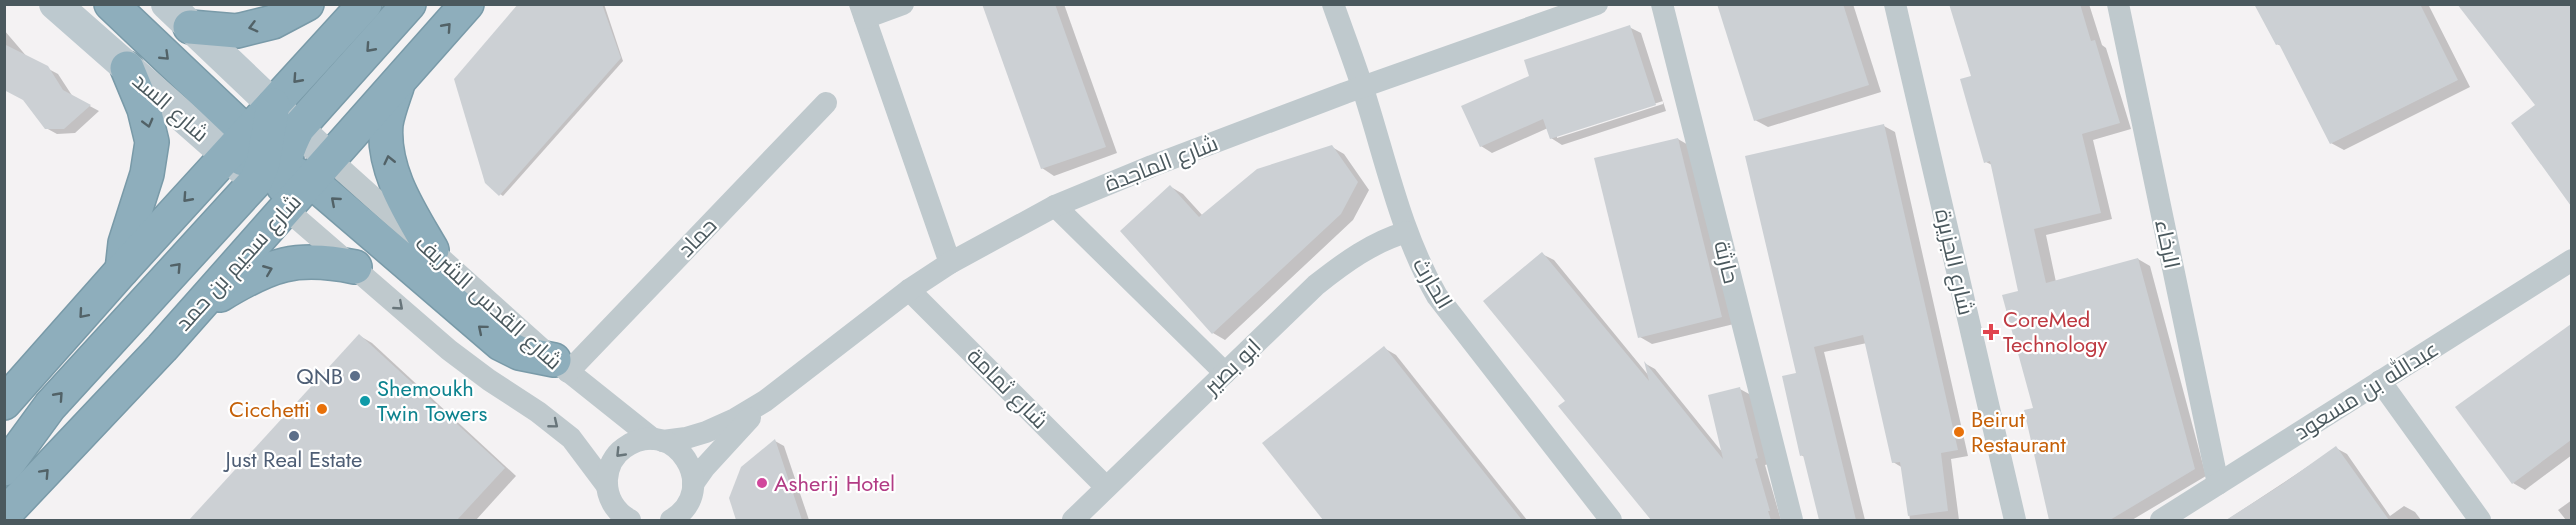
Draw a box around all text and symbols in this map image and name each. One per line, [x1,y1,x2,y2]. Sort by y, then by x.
one-way arrow [248,20,259,32]
one-way arrow [440,23,451,34]
one-way arrow [366,41,377,52]
one-way arrow [158,48,169,59]
street label: شارع السد [126,65,216,149]
one-way arrow [293,72,304,83]
one-way arrow [141,117,153,128]
street label: شارع الماجدة [1100,127,1222,199]
one-way arrow [384,155,397,165]
street label: شارع سحيم بن حمد [168,186,308,338]
one-way arrow [183,191,194,202]
one-way arrow [331,197,342,208]
street label: شارع الجزيرة [1927,206,1983,318]
street label: حماد [670,210,724,264]
street label: الرخاء [2147,217,2189,271]
street label: شارع القدس الشريف [408,227,570,377]
street label: حارثة [1706,237,1748,287]
street label: الحارث [1405,251,1461,315]
one-way arrow [170,263,181,274]
one-way arrow [262,265,273,278]
one-way arrow [392,299,403,310]
place label: CoreMed Technology [2003,303,2108,360]
one-way arrow [79,307,90,318]
one-way arrow [478,325,489,336]
marker: CoreMed Technology [1984,325,1998,339]
street label: ابو بصير [1195,331,1268,403]
street label: عبدالله بن مسعود [2287,333,2445,447]
street label: شارع ثمامة [960,340,1056,436]
place label: QNB [296,360,343,392]
marker: QNB [348,369,362,383]
place label: Shemoukh Twin Towers [377,372,488,429]
one-way arrow [52,392,63,403]
place label: Cicchetti [229,393,310,425]
marker: Shemoukh Twin Towers [358,394,372,408]
marker: Cicchetti [315,402,329,416]
place label: Beirut Restaurant [1971,403,2067,460]
one-way arrow [547,417,558,428]
marker: Beirut Restaurant [1952,425,1966,439]
marker: Just Real Estate [287,429,301,443]
place label: Just Real Estate [223,443,362,475]
one-way arrow [617,445,628,456]
place label: Asherij Hotel [774,467,895,499]
one-way arrow [37,469,48,480]
marker: Asherij Hotel [755,476,769,490]

